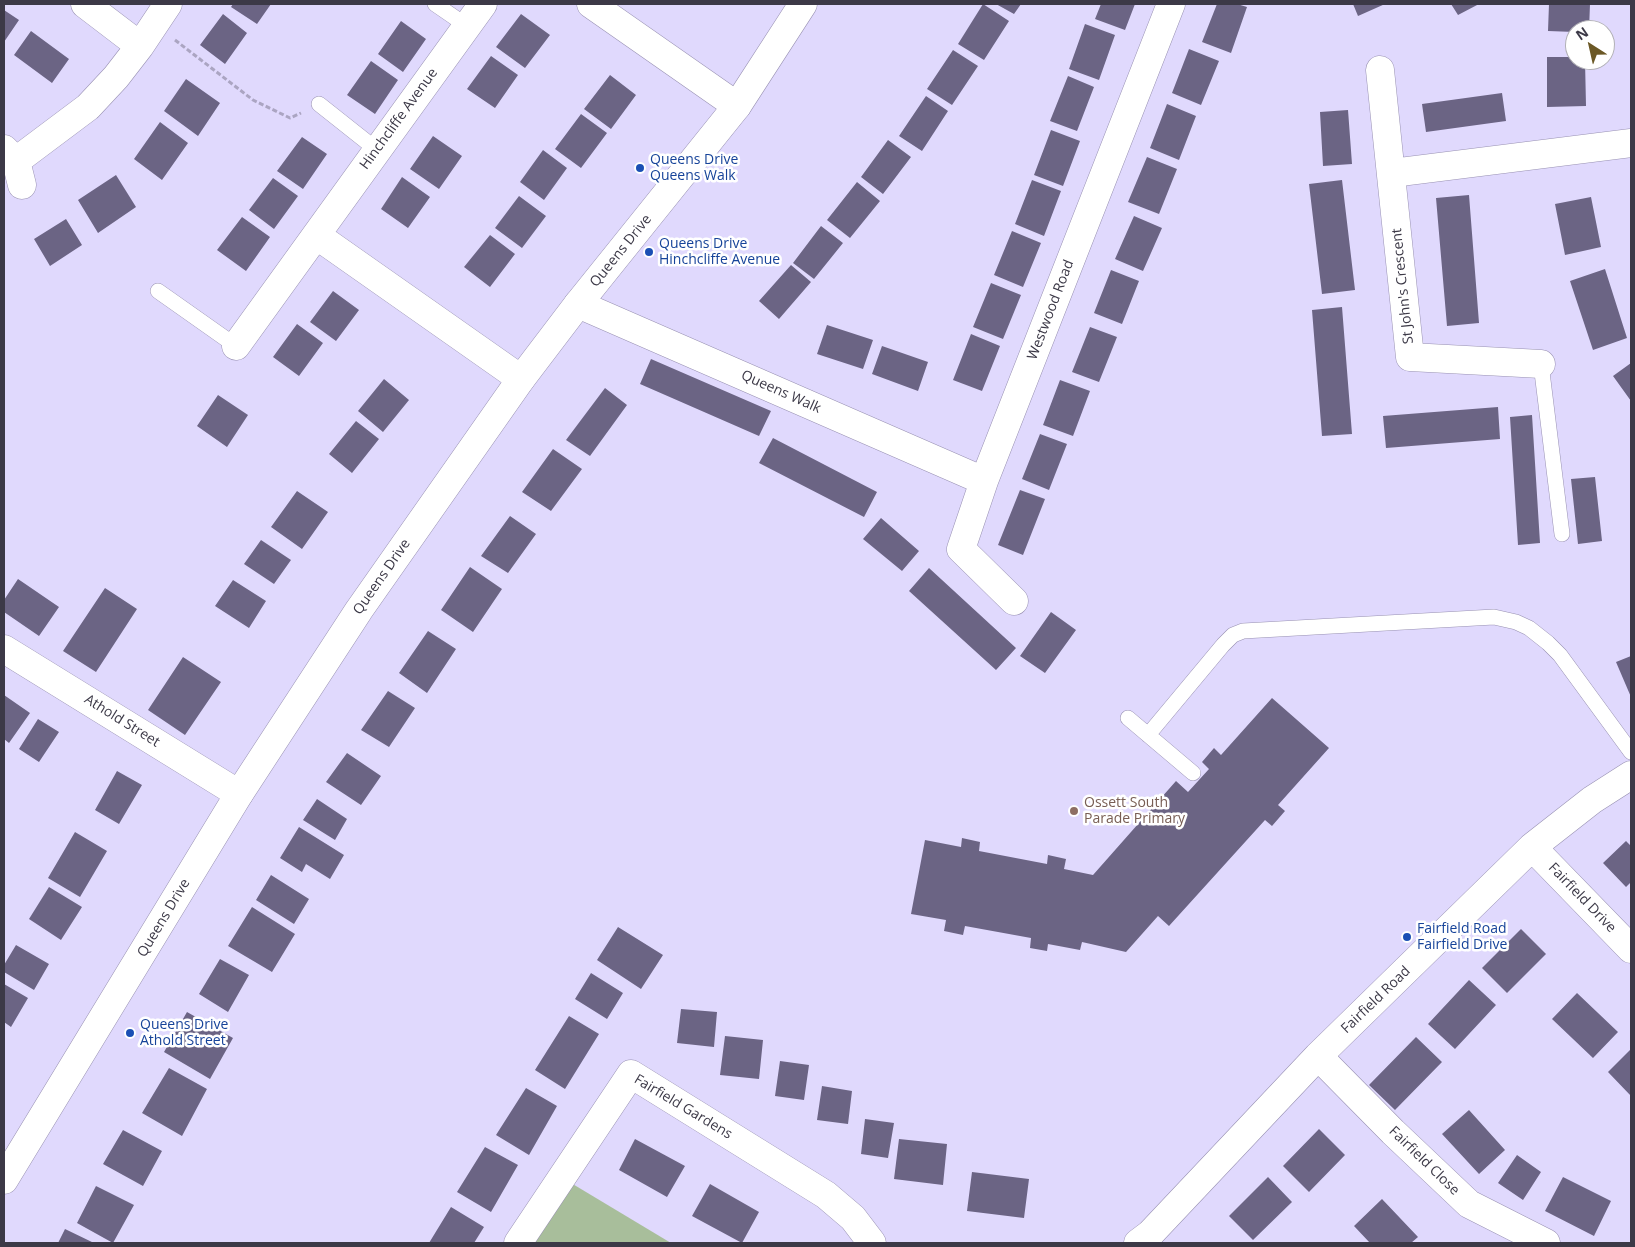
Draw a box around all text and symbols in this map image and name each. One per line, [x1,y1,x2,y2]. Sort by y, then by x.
north arrow [1565,20,1615,70]
text: N [1572,22,1592,44]
street label: Hinchcliffe Avenue [357,65,441,173]
place label: Queens Drive Queens Walk [650,152,738,184]
marker: Queens Drive Queens Walk [634,162,646,174]
street label: Queens Drive [587,211,655,291]
street label: St John's Crescent [1389,227,1417,345]
place label: Queens Drive Hinchcliffe Avenue [659,236,780,268]
marker: Queens Drive Hinchcliffe Avenue [643,246,655,258]
street label: Westwood Road [1024,258,1078,362]
street label: Queens Walk [738,367,824,417]
street label: Queens Drive [350,536,414,618]
street label: Athold Street [81,691,163,751]
place label: Ossett South Parade Primary [1084,795,1185,828]
marker: Ossett South Parade Primary [1068,805,1080,817]
street label: Fairfield Drive [1545,860,1619,936]
street label: Queens Drive [134,876,194,960]
place label: Fairfield Road Fairfield Drive [1417,921,1507,954]
marker: Fairfield Road Fairfield Drive [1401,931,1413,943]
street label: Fairfield Road [1338,963,1414,1037]
place label: Queens Drive Athold Street [140,1017,228,1050]
marker: Queens Drive Athold Street [124,1027,136,1039]
street label: Fairfield Gardens [631,1071,735,1143]
street label: Fairfield Close [1385,1123,1463,1199]

